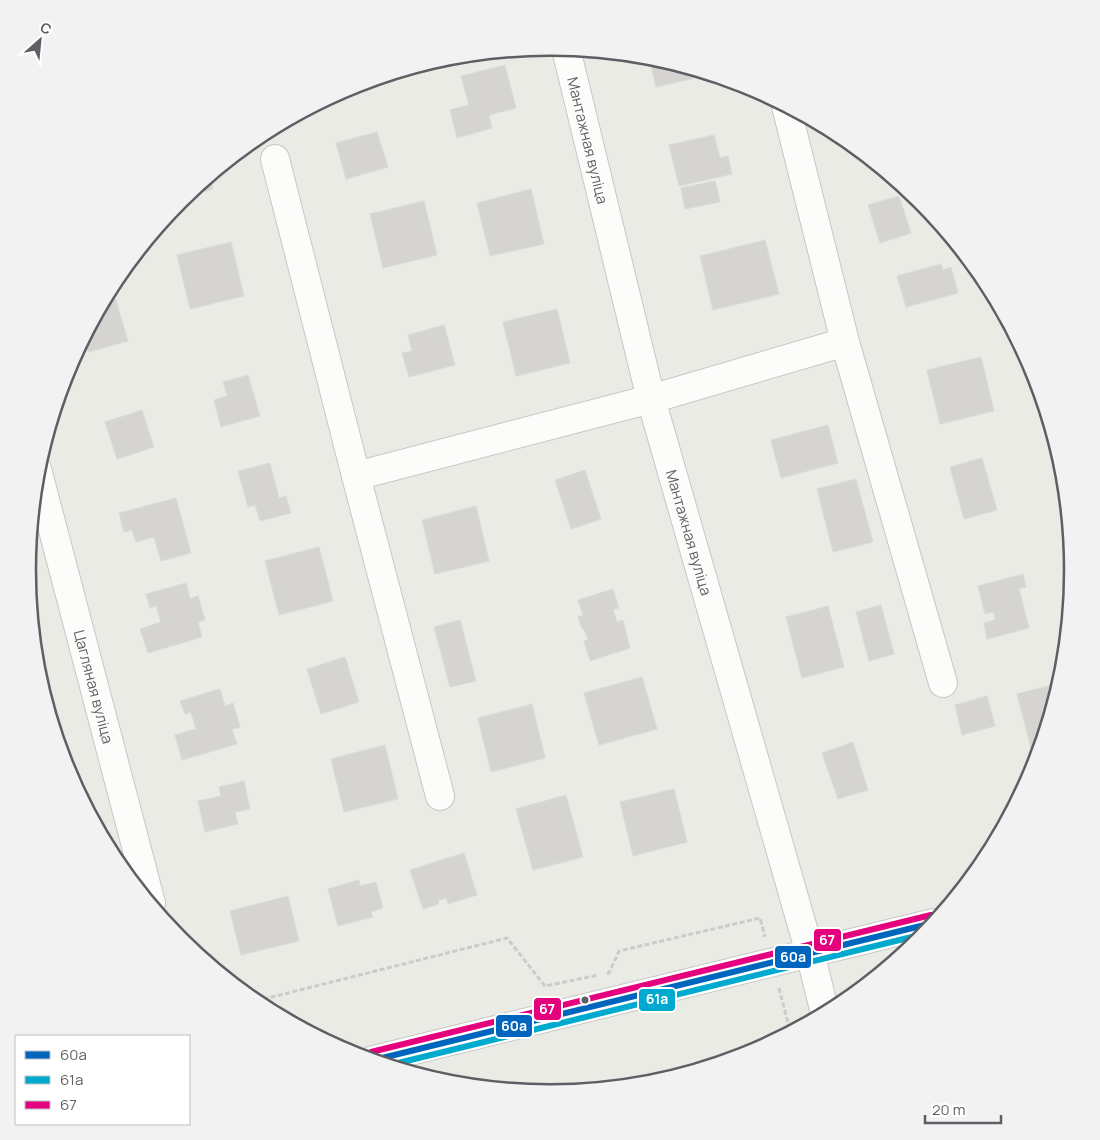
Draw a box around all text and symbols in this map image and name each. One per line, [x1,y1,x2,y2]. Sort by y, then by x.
north arrow [15,15,65,65]
text: С [37,17,55,39]
street label: Мантажная вуліца [563,75,614,206]
street label: Мантажная вуліца [661,467,717,598]
street label: Цагляная вуліца [69,627,119,746]
line badge: 67 [813,928,842,952]
text: 67 [819,930,835,949]
line badge: 60а [774,945,812,969]
text: 60а [780,947,806,966]
line badge: 61а [638,988,676,1012]
text: 61а [646,989,668,1008]
unlabelled marker [580,995,590,1005]
line badge: 67 [533,997,562,1021]
text: 67 [539,999,555,1018]
line badge: 60а [495,1014,533,1038]
text: 60а [501,1016,527,1035]
legend [15,1035,190,1125]
text: 60а [60,1044,87,1065]
text: 61а [60,1069,83,1090]
scale bar [925,1092,1001,1124]
text: 67 [60,1094,77,1115]
text: 20 m [932,1099,965,1120]

